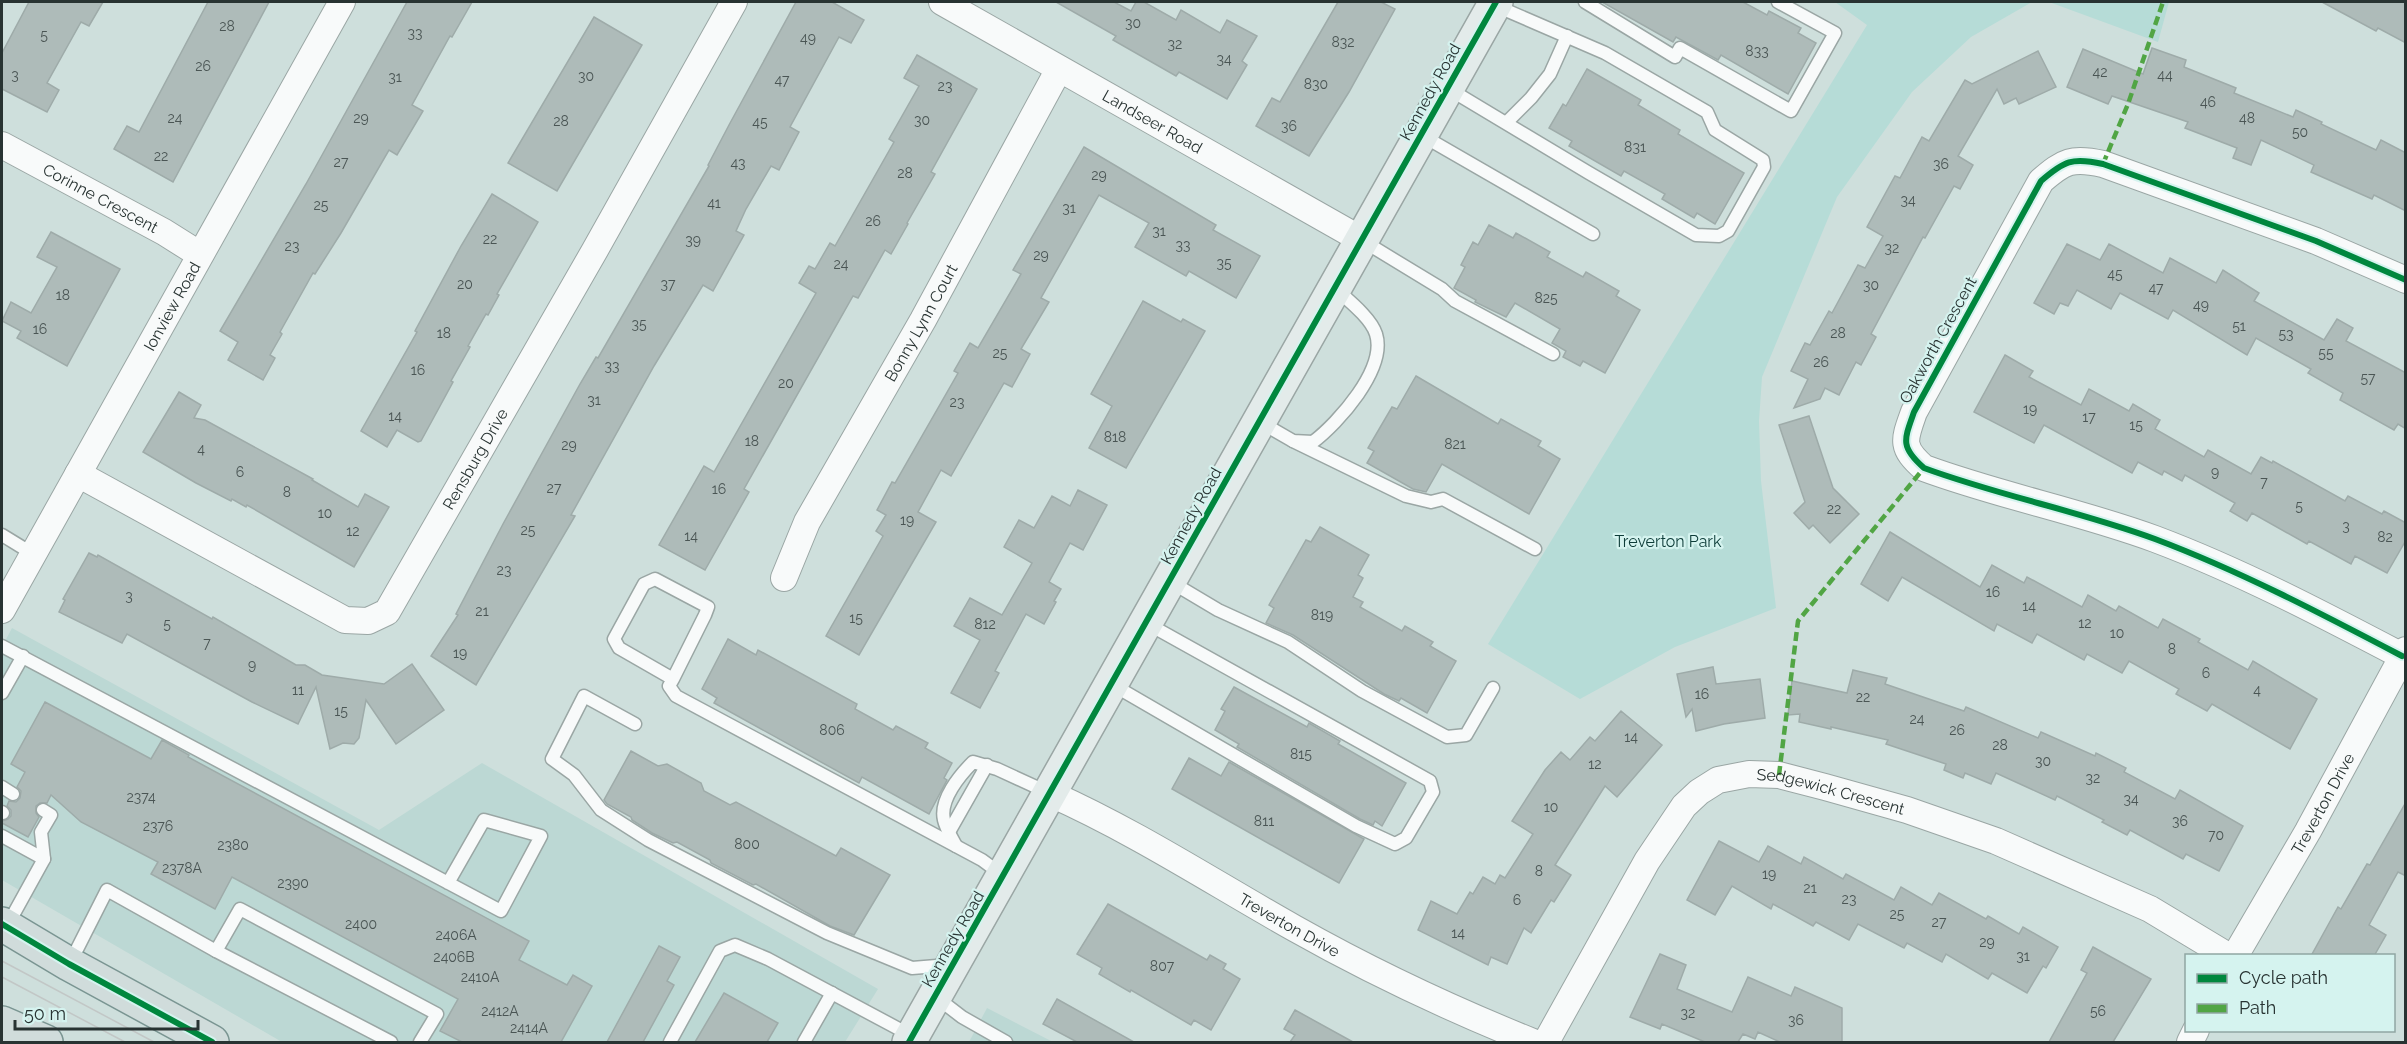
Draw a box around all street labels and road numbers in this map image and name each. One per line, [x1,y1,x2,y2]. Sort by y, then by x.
street label: Kennedy Road [1396,40,1464,144]
street label: Landseer Road [1099,86,1206,157]
street label: Corinne Crescent [40,159,162,237]
street label: Ionview Road [139,258,204,354]
street label: Bonny Lynn Court [880,260,961,385]
street label: Oakworth Crescent [1895,273,1981,407]
street label: Rensburg Drive [438,405,512,513]
street label: Kennedy Road [1157,464,1225,568]
street label: Treverton Drive [2287,750,2358,857]
street label: Sedgewick Crescent [1756,765,1908,819]
street label: Kennedy Road [918,887,988,990]
street label: Treverton Drive [1236,889,1343,961]

